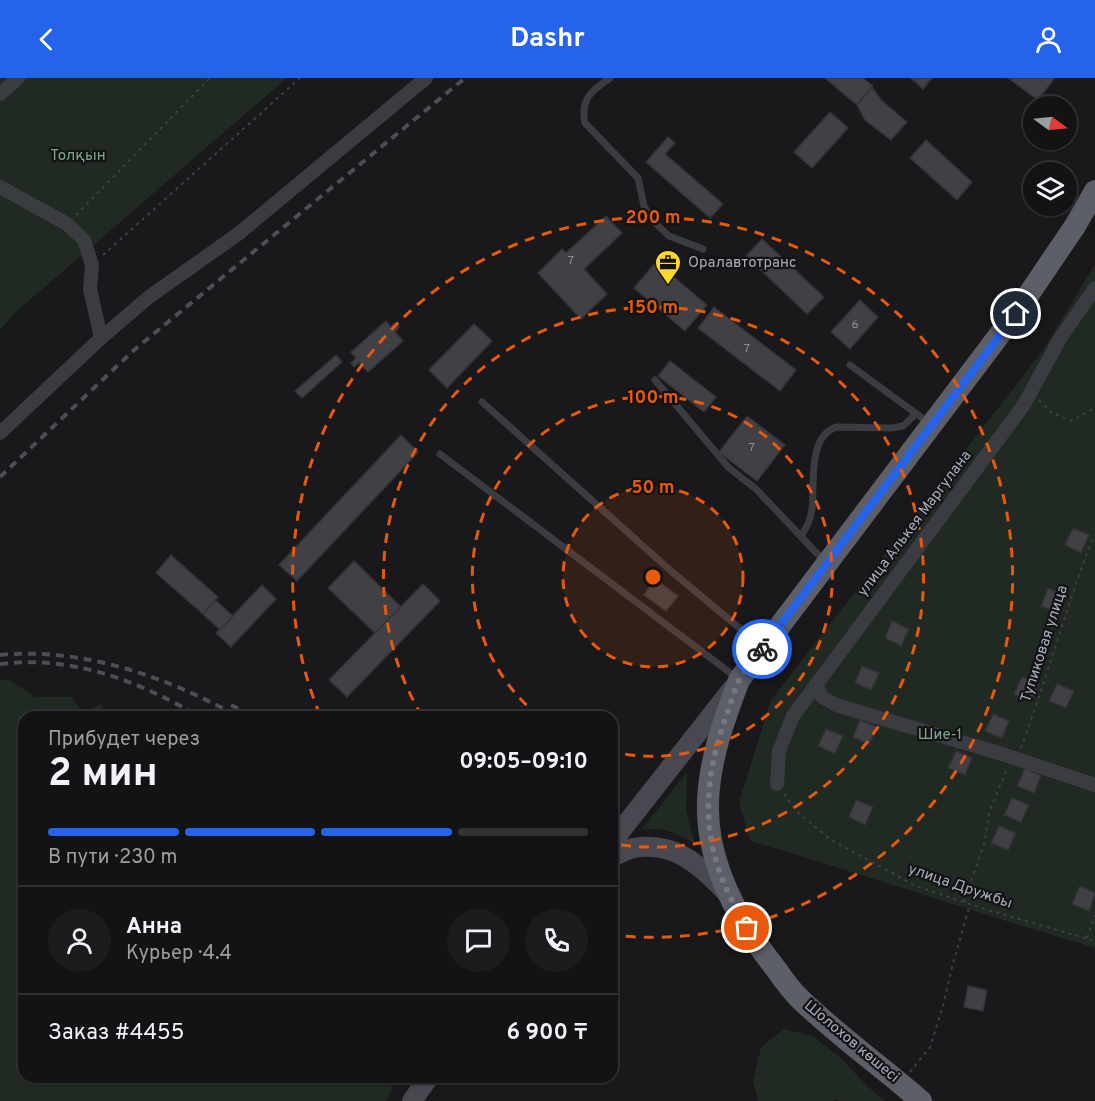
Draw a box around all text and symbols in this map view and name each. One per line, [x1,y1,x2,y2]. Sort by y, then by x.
text: Dashr [510,22,585,56]
icon: back [30,23,63,56]
icon: person [1032,23,1065,56]
north arrow [1023,96,1077,150]
map controls [1023,96,1077,216]
park label: Толқын [50,147,106,166]
button: layers [1023,162,1077,216]
text: 200 m [625,207,681,230]
office icon: Оралавтотранс [653,248,683,286]
house number: 7 [568,253,574,269]
place label: Оралавтотранс [688,254,797,273]
pin [990,288,1041,339]
text: 150 m [628,297,678,320]
icon: home [999,297,1032,330]
house number: 6 [851,317,859,333]
house number: 7 [744,341,750,357]
text: 100 m [627,387,679,410]
house number: 7 [749,440,755,456]
street label: улица Алькея Маргулана [854,447,976,601]
text: 50 m [631,477,675,500]
centre of rings [643,567,663,587]
street label: Тупиковая улица [1017,583,1073,705]
courier [732,619,792,679]
icon: bike [746,633,779,666]
park label: Шие-1 [918,726,962,745]
text: Прибудет через [48,727,200,753]
text: 09:05–09:10 [459,749,588,776]
text: 2 мин [48,751,158,800]
text: В пути · 230 m [48,845,177,871]
street label: улица Дружбы [905,860,1015,914]
pin [721,902,772,953]
button: person [48,909,111,972]
button: chat [447,909,510,972]
button: phone [525,909,588,972]
icon: bag [730,911,763,944]
text: Анна [126,914,182,941]
text: Курьер · 4.4 [126,941,232,967]
street label: Шолохов көшесі [800,997,902,1087]
text: Заказ #4455 [48,1020,184,1047]
text: 6 900 ₸ [506,1020,588,1047]

